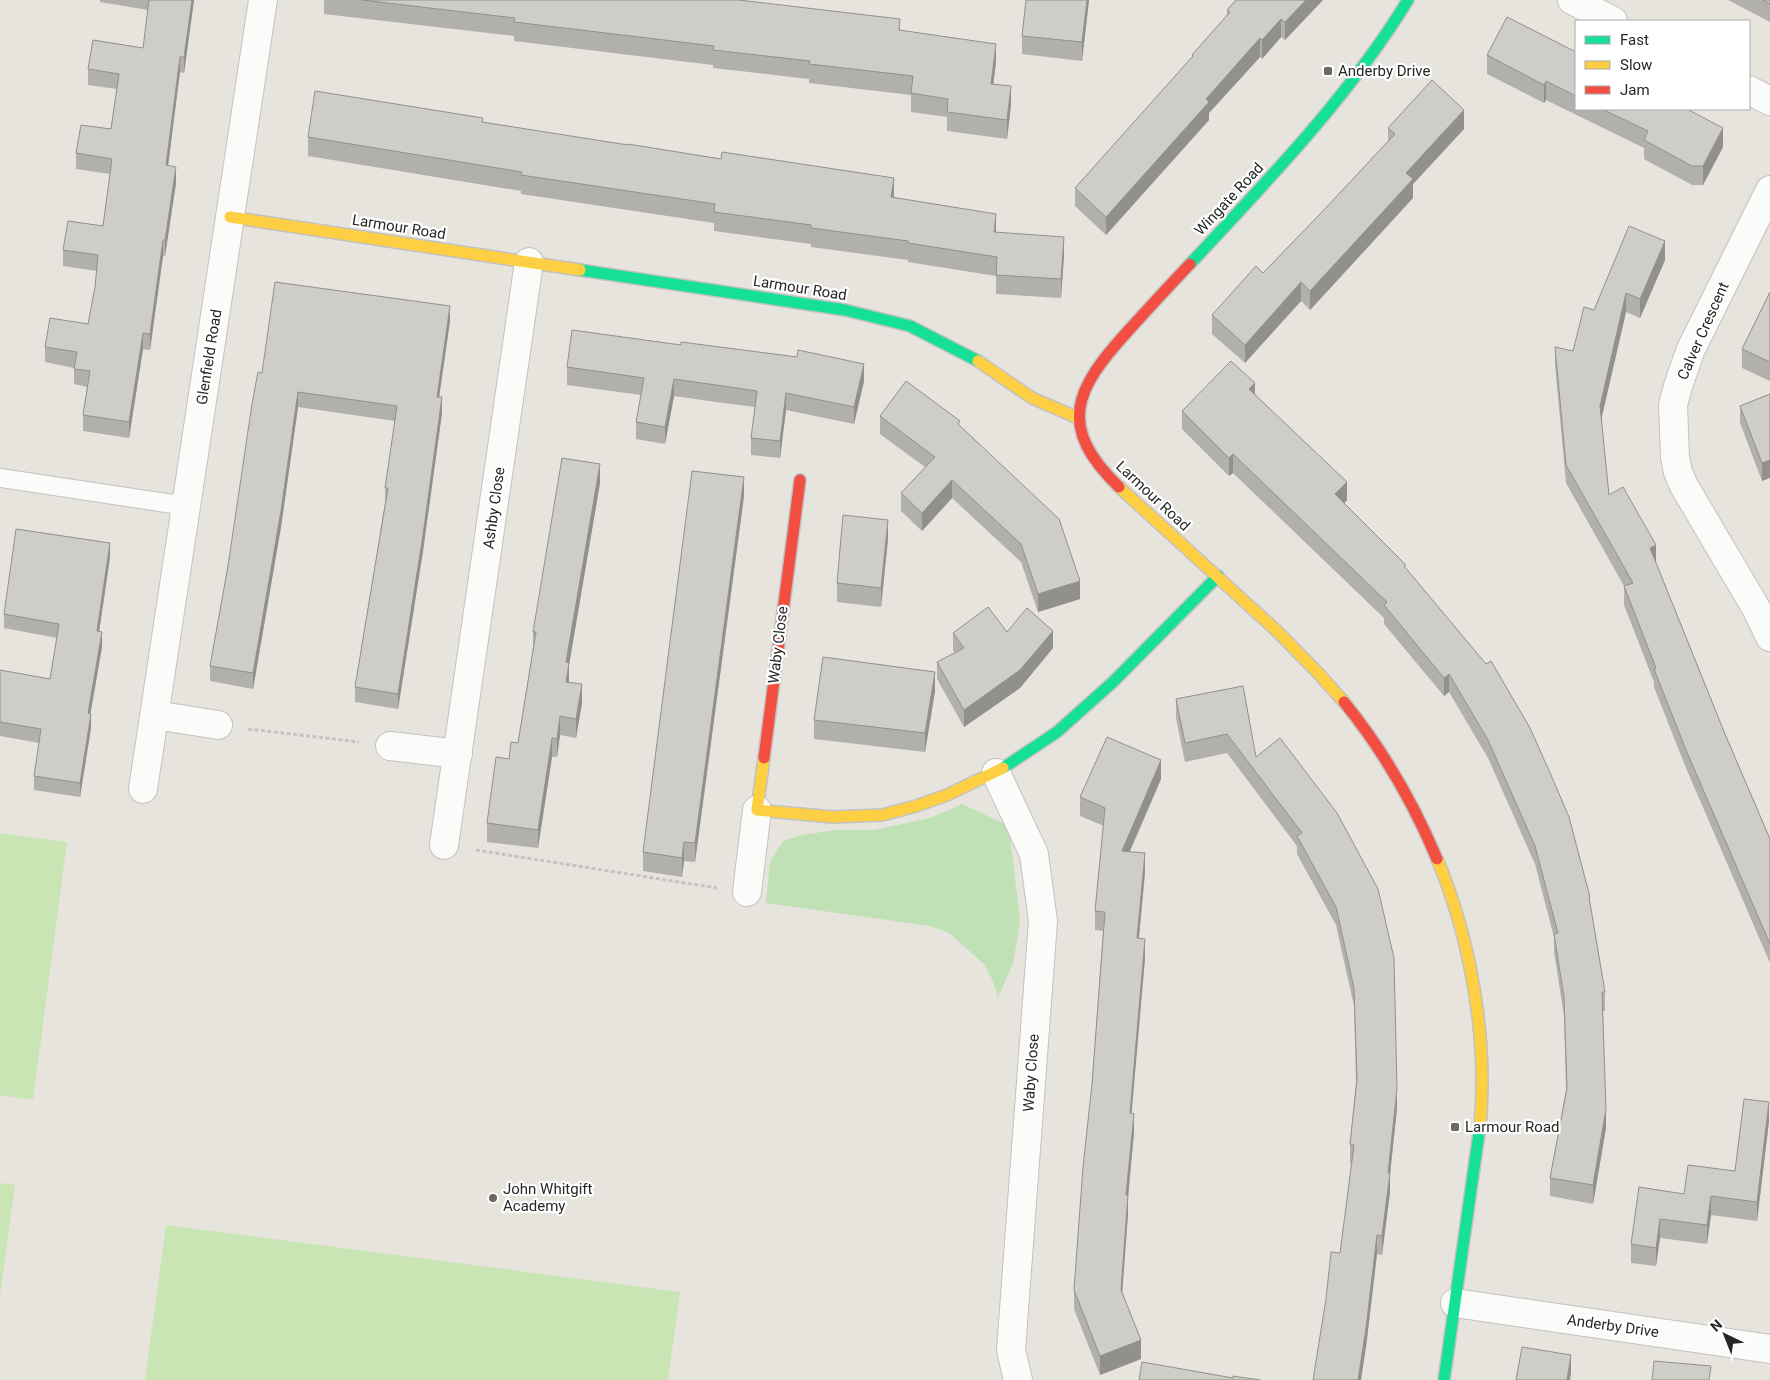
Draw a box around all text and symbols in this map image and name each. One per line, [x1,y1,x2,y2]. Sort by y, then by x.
legend [1575,20,1750,110]
text: Fast [1620,31,1649,49]
text: Slow [1620,56,1652,74]
place label: Anderby Drive [1338,62,1430,80]
marker: Anderby Drive [1322,65,1334,77]
text: Jam [1620,81,1650,99]
street label: Wingate Road [1191,159,1267,239]
street label: Larmour Road [351,211,447,243]
street label: Larmour Road [752,272,848,304]
street label: Calver Crescent [1673,279,1733,383]
street label: Glenfield Road [193,308,225,406]
street label: Larmour Road [1112,457,1194,535]
street label: Ashby Close [479,466,509,550]
street label: Waby Close [764,605,792,685]
street label: Waby Close [1019,1033,1043,1113]
place label: Larmour Road [1465,1118,1560,1136]
marker: Larmour Road [1449,1121,1461,1133]
place label: John Whitgift Academy [503,1180,593,1215]
marker: John Whitgift Academy [487,1192,499,1204]
north arrow [1700,1310,1750,1360]
street label: Anderby Drive [1566,1311,1660,1341]
text: N [1707,1316,1725,1335]

